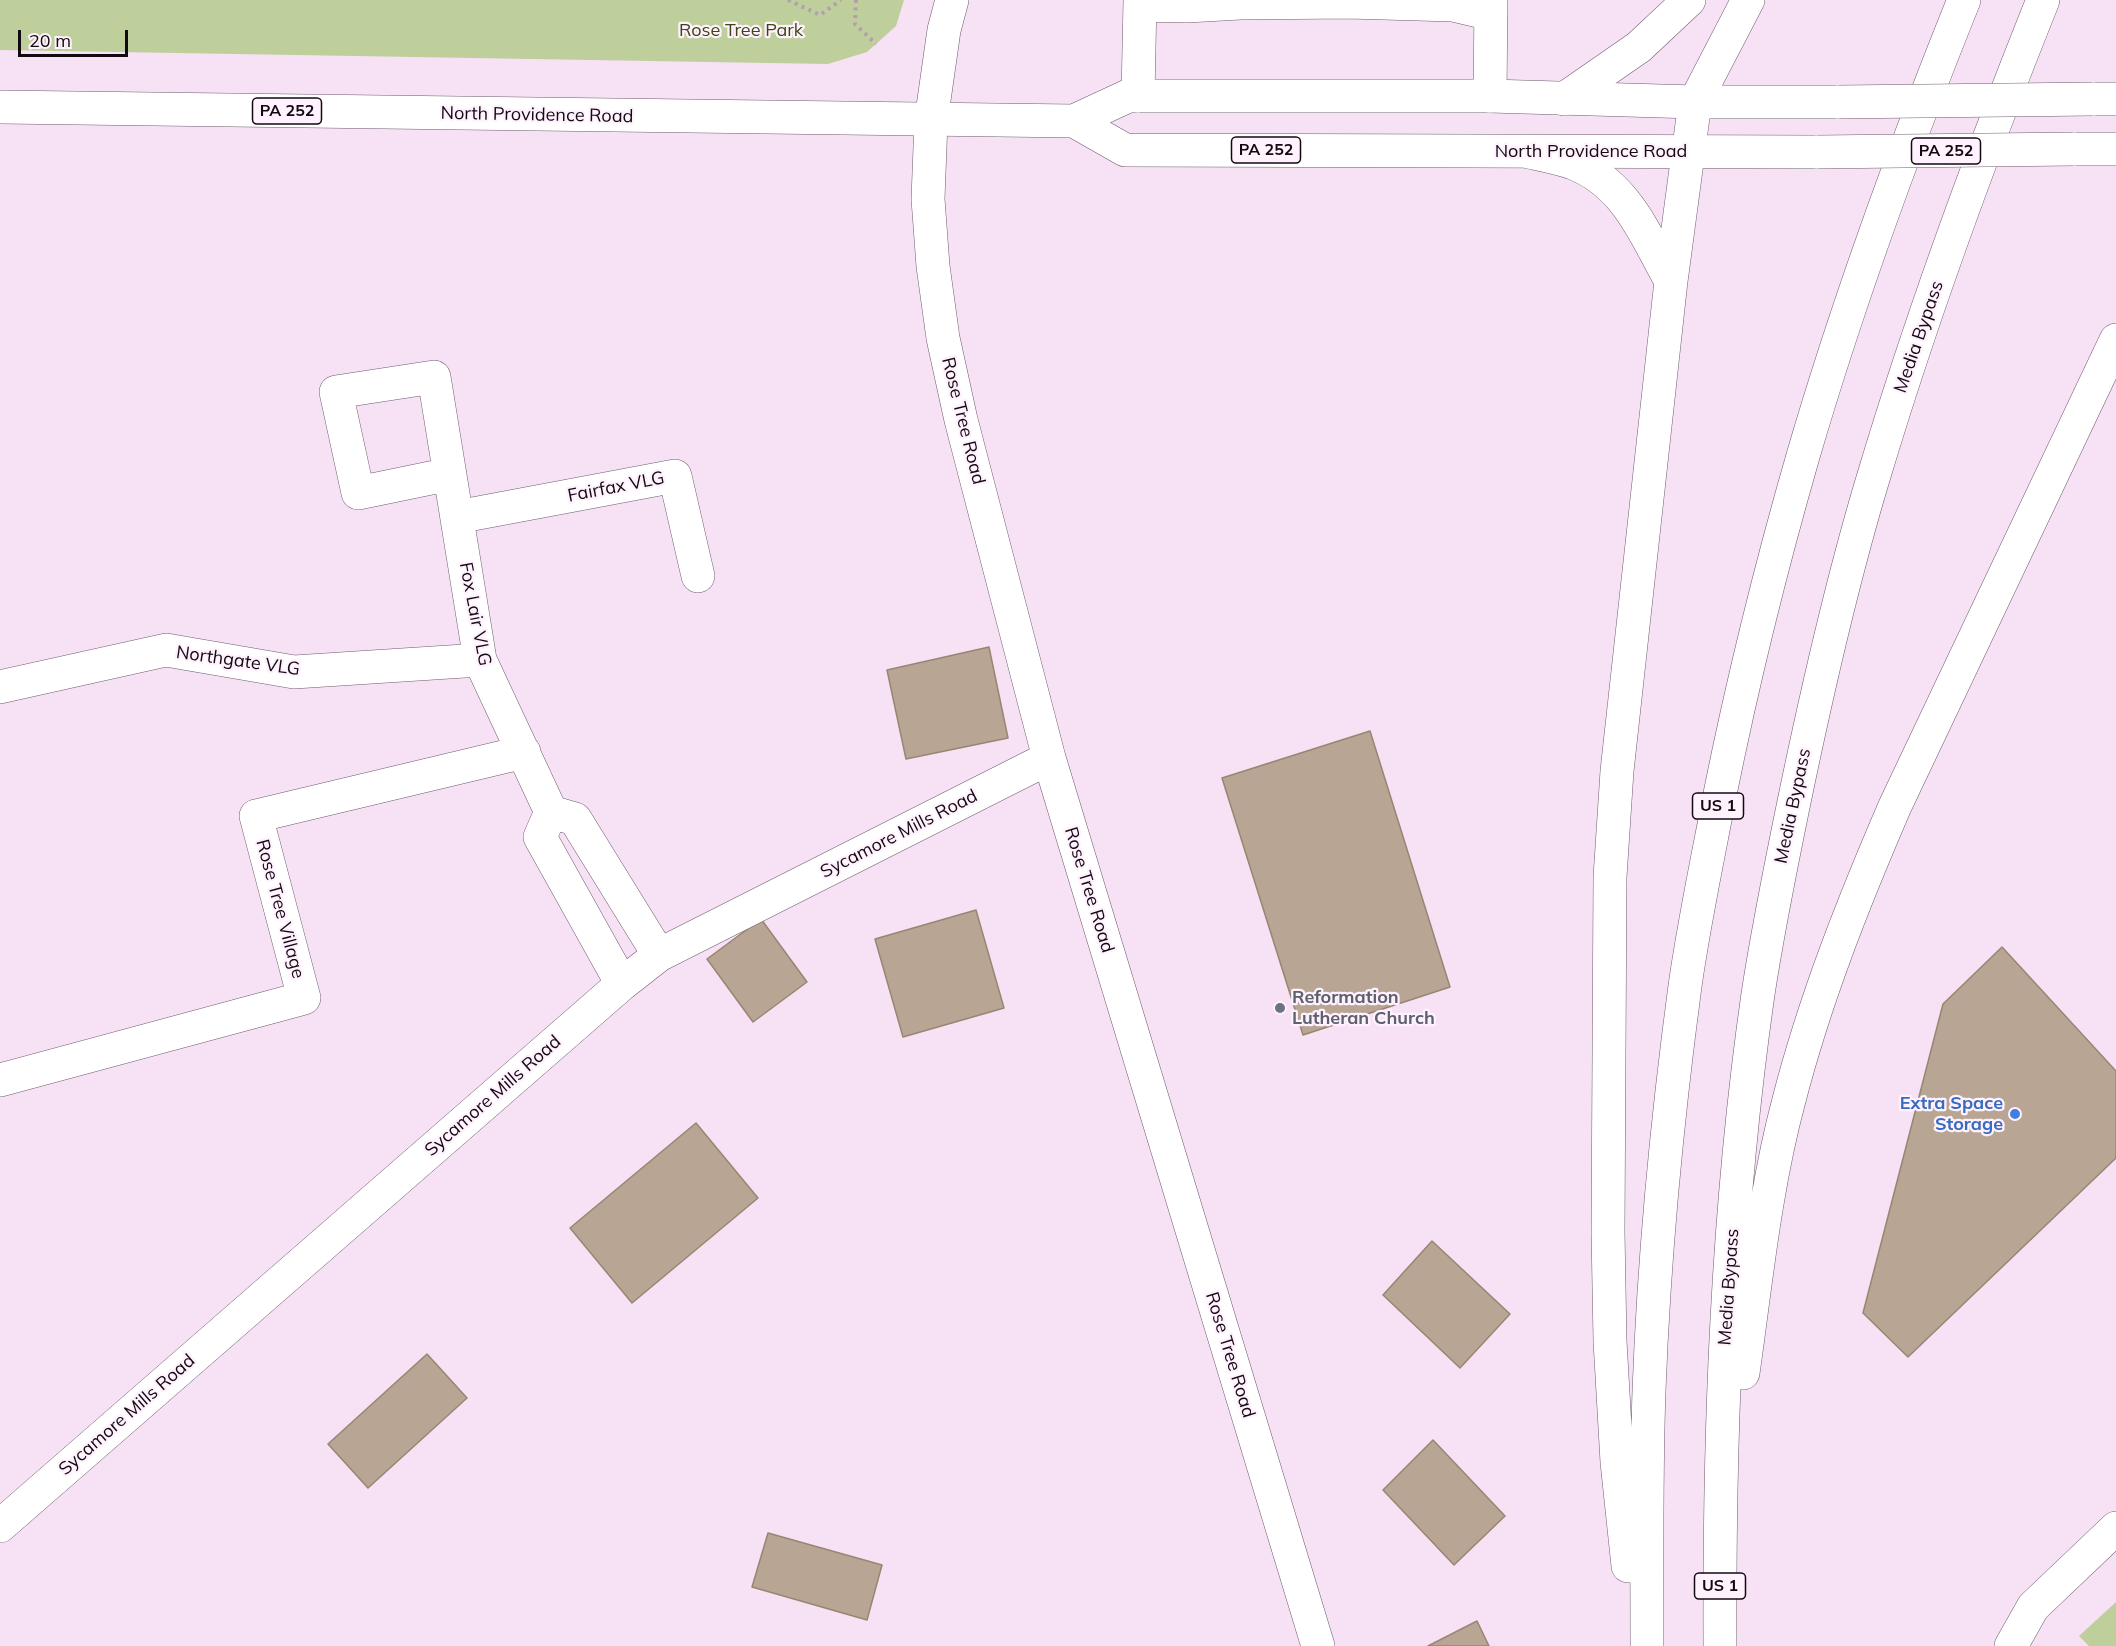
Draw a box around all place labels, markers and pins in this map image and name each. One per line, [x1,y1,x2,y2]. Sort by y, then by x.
place label: Reformation Lutheran Church [1292,987,1435,1030]
marker: Reformation Lutheran Church [1273,1001,1287,1015]
place label: Extra Space Storage [1900,1093,2003,1136]
marker: Extra Space Storage [2008,1107,2022,1121]

